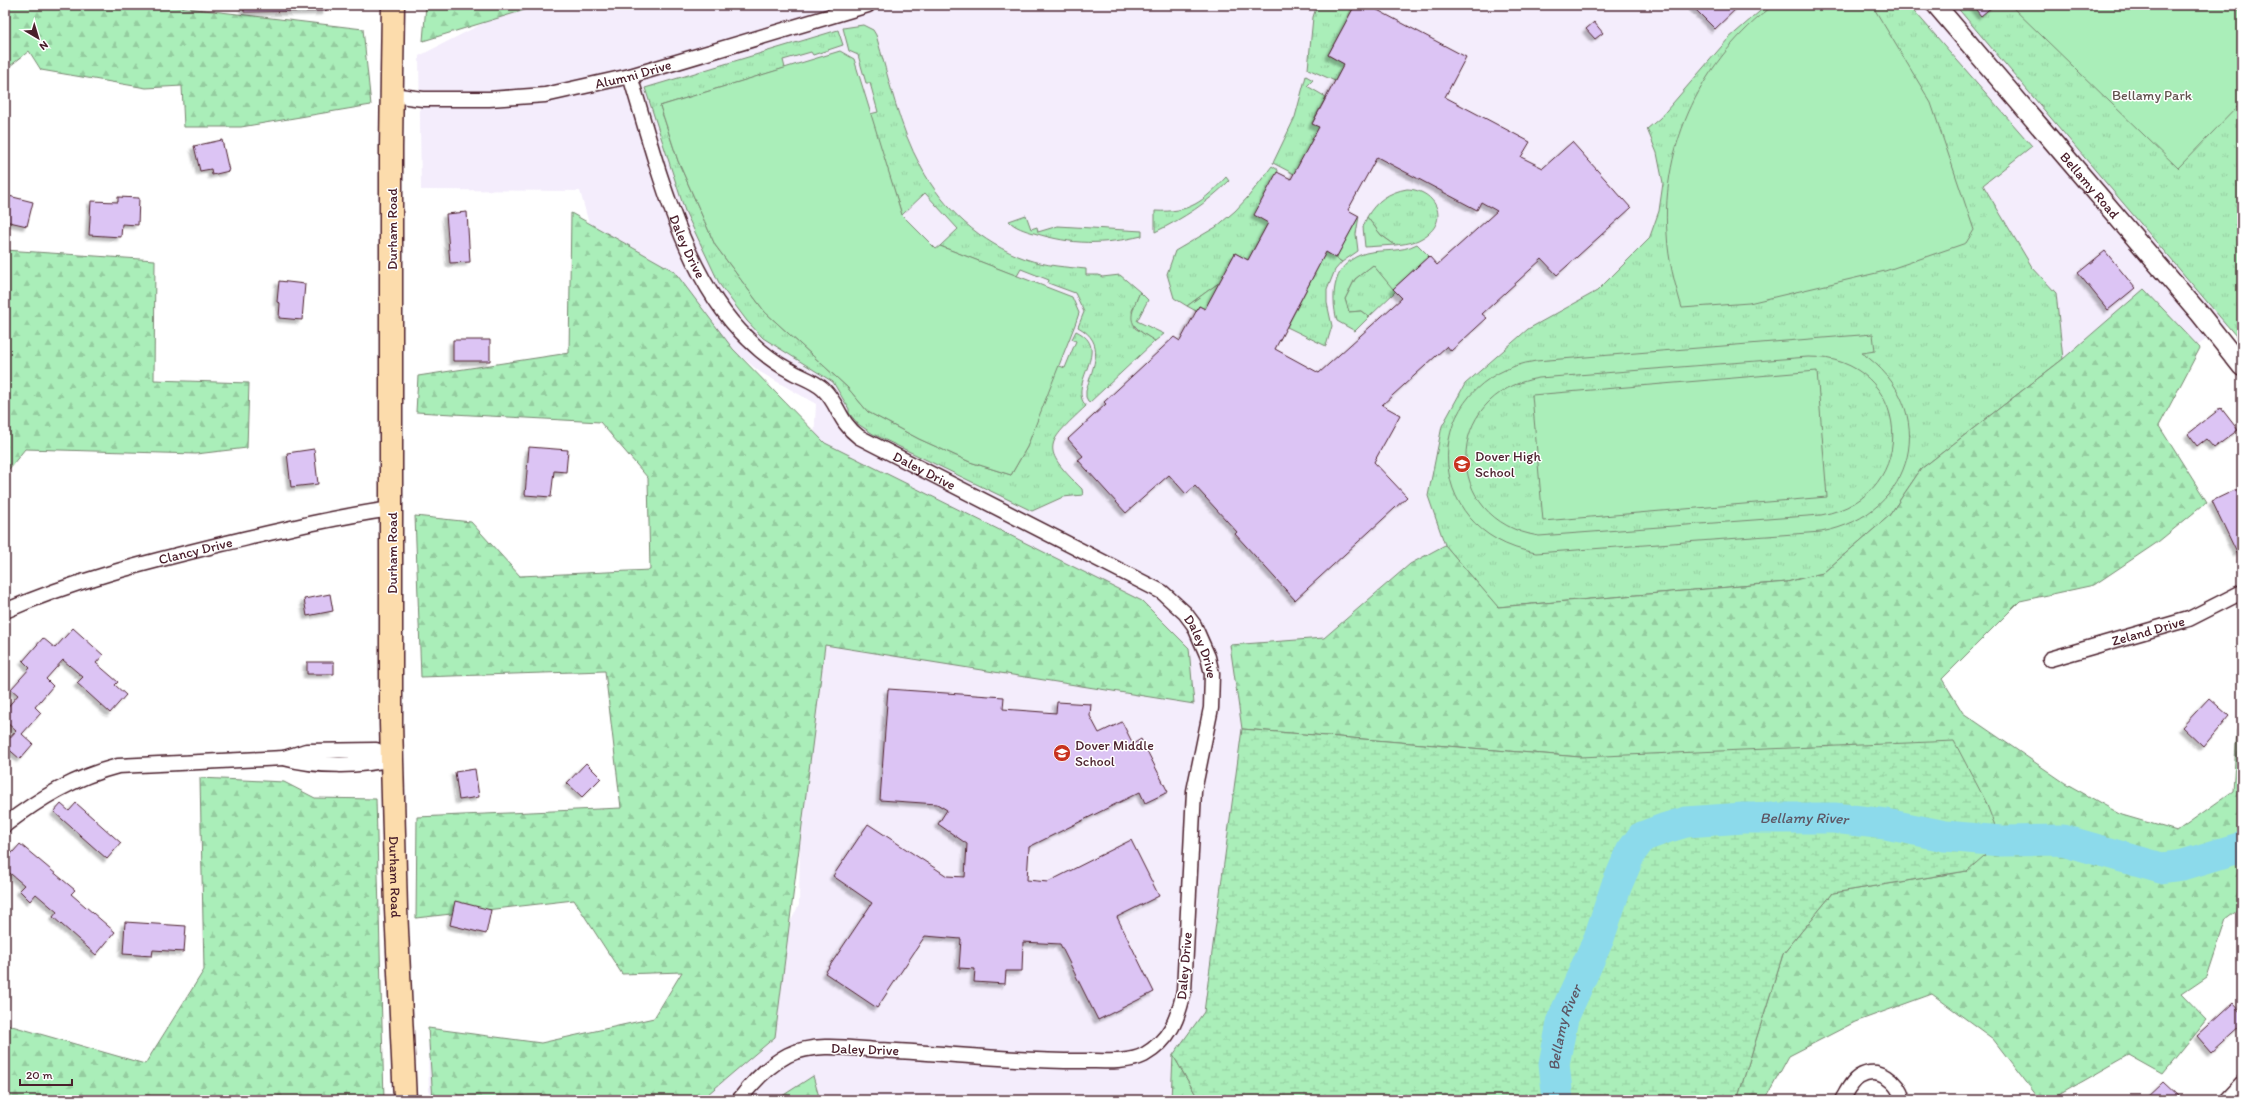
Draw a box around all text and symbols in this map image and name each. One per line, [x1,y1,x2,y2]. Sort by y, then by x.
north arrow [18,18,58,58]
text: N [37,38,51,53]
street label: Alumni Drive [593,56,674,93]
park label: Bellamy Park [2112,87,2193,104]
street label: Bellamy Road [2056,149,2123,223]
street label: Durham Road [384,188,401,270]
street label: Daley Drive [665,212,709,282]
street label: Daley Drive [890,448,959,494]
place label: Dover High School [1475,448,1541,481]
school or university icon: Dover High School [1452,454,1472,474]
street label: Durham Road [384,512,401,594]
street label: Clancy Drive [157,534,234,568]
street label: Daley Drive [1180,611,1220,679]
street label: Zeland Drive [2110,613,2187,650]
place label: Dover Middle School [1075,737,1154,770]
school or university icon: Dover Middle School [1052,743,1072,763]
water label: Bellamy River [1760,809,1851,829]
street label: Durham Road [385,836,404,919]
street label: Daley Drive [1173,931,1196,1001]
water label: Bellamy River [1545,980,1587,1072]
street label: Daley Drive [831,1040,900,1059]
scale bar [20,1061,72,1087]
text: 20 m [26,1068,53,1082]

